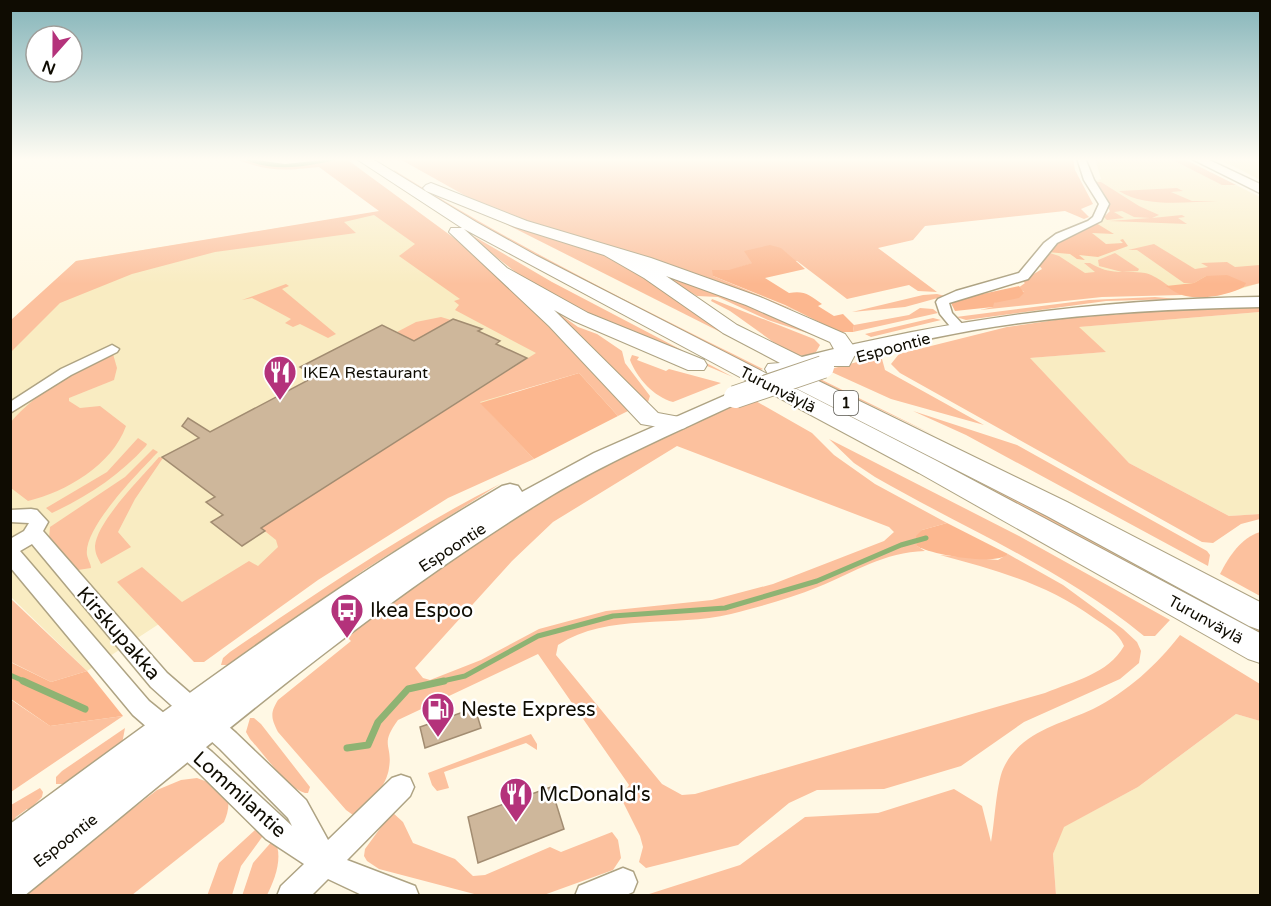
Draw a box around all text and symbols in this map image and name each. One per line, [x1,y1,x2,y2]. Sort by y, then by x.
north arrow [24,24,84,84]
text: N [39,55,59,79]
street label: Espoontie [854,328,933,367]
restaurant icon: IKEA Restaurant [262,354,298,401]
street label: Turunväylä [736,362,819,418]
place label: IKEA Restaurant [303,363,428,383]
road number: 1 [834,391,858,415]
street label: Espoontie [415,519,490,577]
street label: Kirskupakka [71,582,165,685]
street label: Turunväylä [1164,591,1247,649]
bus stop icon: Ikea Espoo [329,592,365,639]
place label: Ikea Espoo [370,599,473,623]
fuel station icon: Neste Express [420,691,456,738]
place label: Neste Express [461,698,596,722]
street label: Lommilantie [188,747,291,843]
restaurant icon: McDonald's [498,776,534,823]
place label: McDonald's [539,783,651,807]
street label: Espoontie [29,809,102,872]

